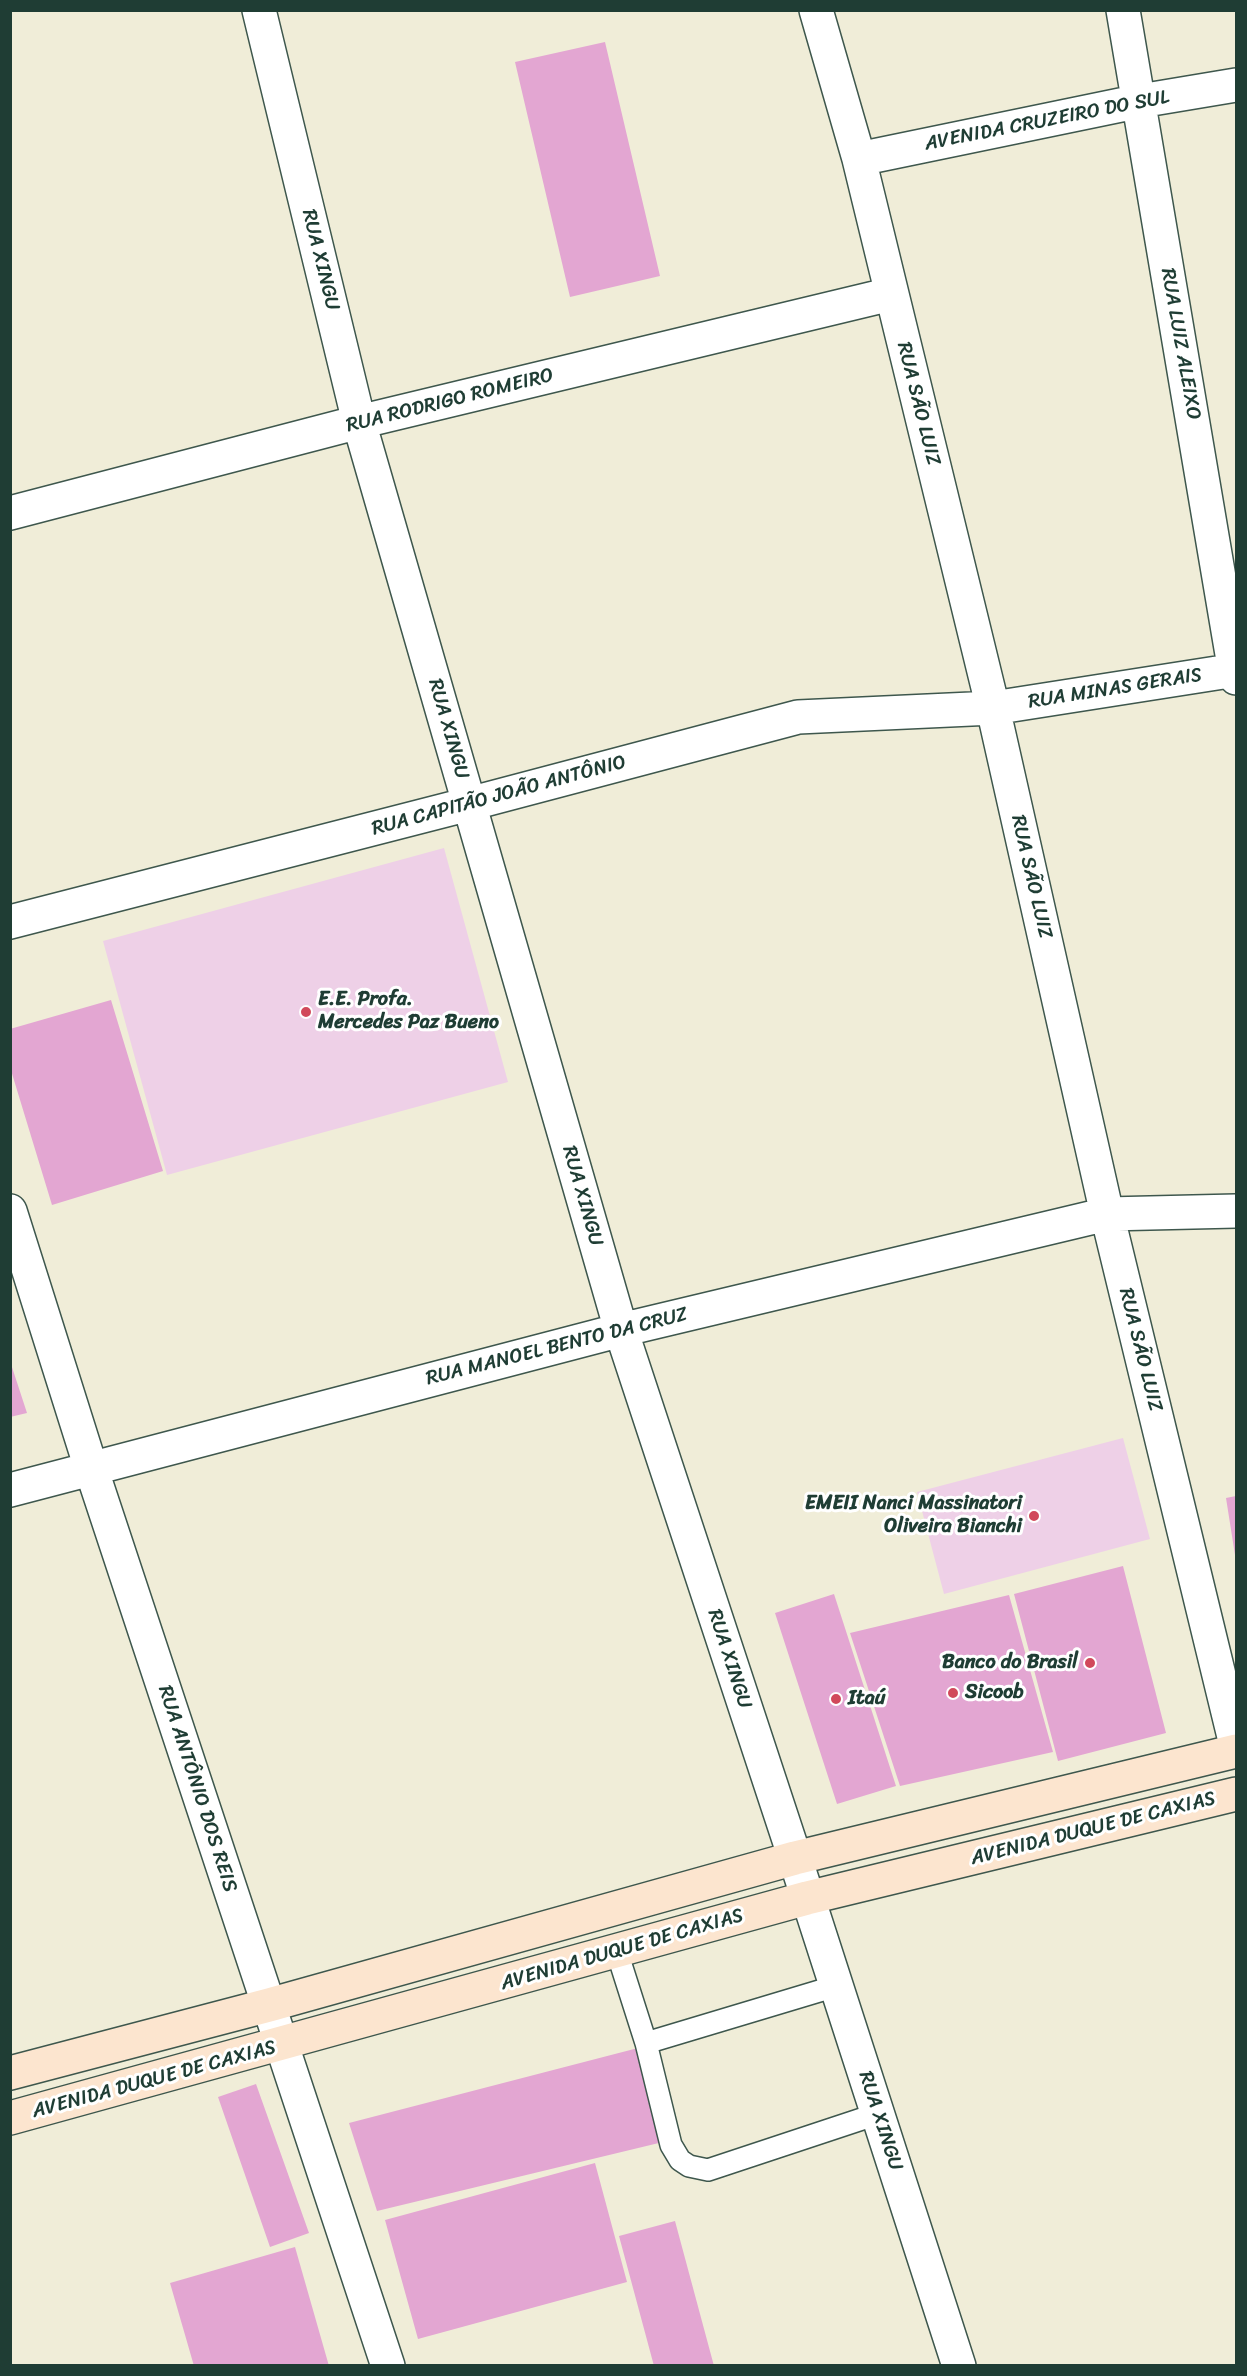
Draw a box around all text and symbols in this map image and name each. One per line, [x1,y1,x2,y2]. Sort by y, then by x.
street label: AVENIDA CRUZEIRO DO SUL [923,85,1171,157]
street label: RUA XINGU [296,207,344,313]
street label: RUA LUIZ ALEIXO [1155,266,1205,422]
street label: RUA SÃO LUIZ [891,340,945,468]
street label: RUA RODRIGO ROMEIRO [344,364,556,438]
street label: RUA MINAS GERAIS [1027,663,1203,715]
street label: RUA XINGU [422,676,474,782]
street label: RUA CAPITÃO JOÃO ANTÔNIO [369,750,629,842]
street label: RUA SÃO LUIZ [1005,813,1057,941]
place label: E.E. Profa. Mercedes Paz Bueno [318,988,499,1035]
marker: E.E. Profa. Mercedes Paz Bueno [299,1005,313,1019]
street label: RUA XINGU [556,1143,608,1249]
street label: RUA SÃO LUIZ [1113,1286,1167,1414]
street label: RUA MANOEL BENTO DA CRUZ [424,1303,690,1391]
place label: EMEII Nanci Massinatori Oliveira Bianchi [805,1492,1022,1539]
marker: EMEII Nanci Massinatori Oliveira Bianchi [1027,1509,1041,1523]
street label: RUA XINGU [702,1606,756,1712]
place label: Banco do Brasil [942,1651,1078,1675]
marker: Banco do Brasil [1083,1656,1097,1670]
place label: Sicoob [965,1681,1024,1705]
street label: RUA ANTÔNIO DOS REIS [152,1683,242,1895]
marker: Sicoob [946,1686,960,1700]
place label: Itaú [848,1687,885,1711]
marker: Itaú [829,1692,843,1706]
street label: AVENIDA DUQUE DE CAXIAS [968,1787,1218,1871]
street label: AVENIDA DUQUE DE CAXIAS [498,1904,746,1996]
street label: AVENIDA DUQUE DE CAXIAS [30,2036,278,2124]
street label: RUA XINGU [853,2068,907,2174]

